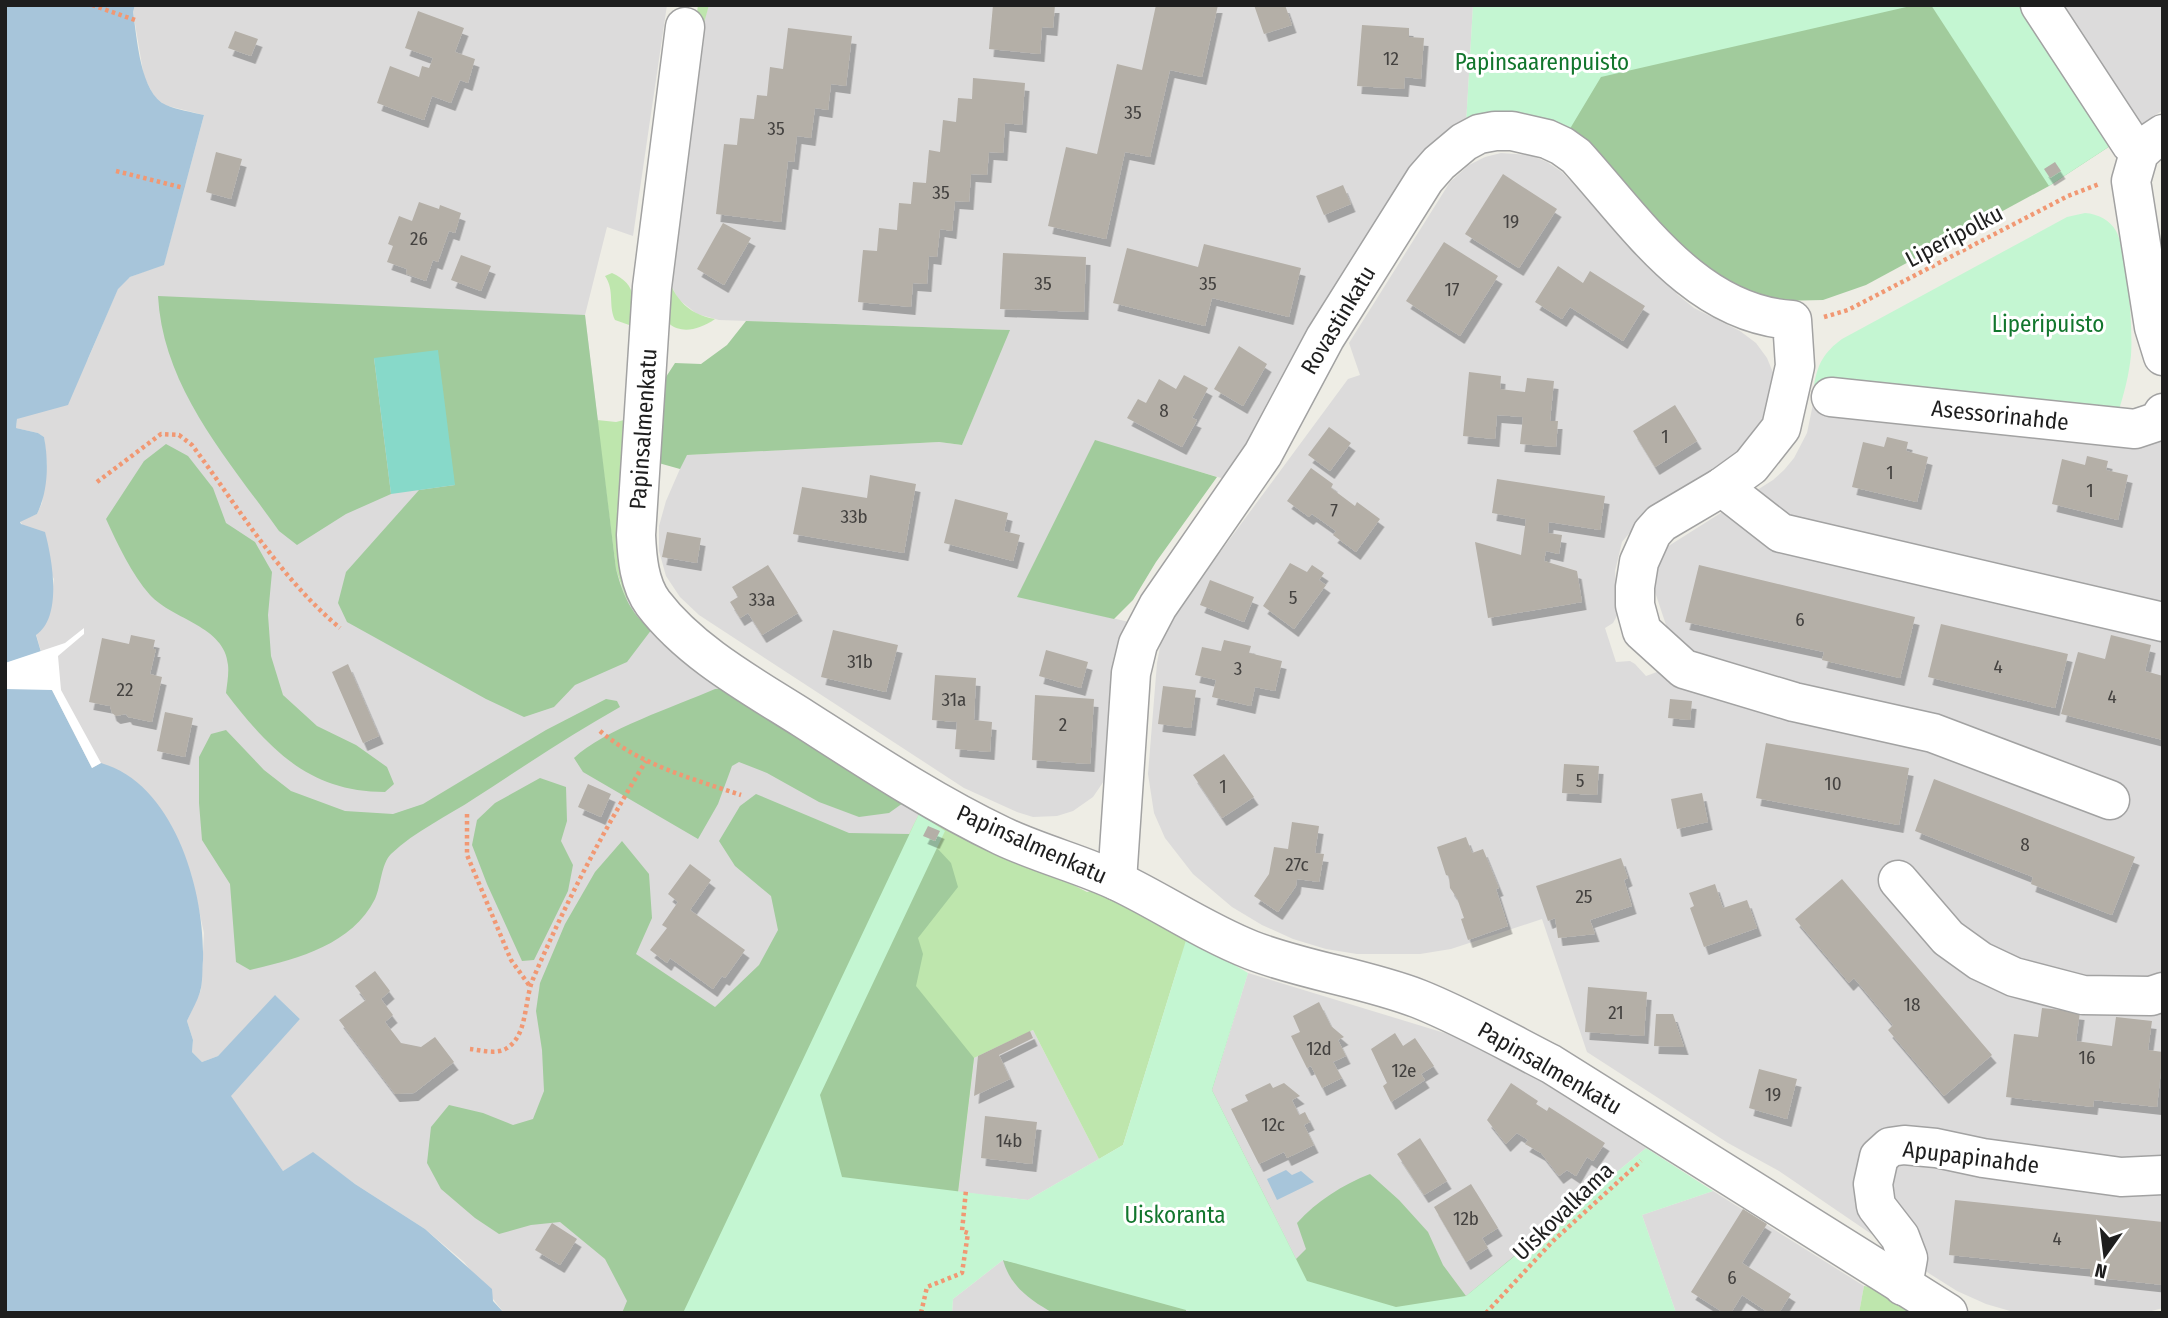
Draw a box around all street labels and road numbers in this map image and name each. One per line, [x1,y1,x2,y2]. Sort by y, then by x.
street label: Liperipolku [1900,199,2008,273]
street label: Rovastinkatu [1295,261,1381,379]
street label: Papinsalmenkatu [623,348,663,510]
street label: Asessorinahde [1930,394,2070,436]
street label: Papinsalmenkatu [953,798,1111,890]
street label: Papinsalmenkatu [1473,1016,1627,1120]
street label: Apupapinahde [1901,1135,2041,1179]
street label: Uiskovalkama [1507,1156,1619,1266]

